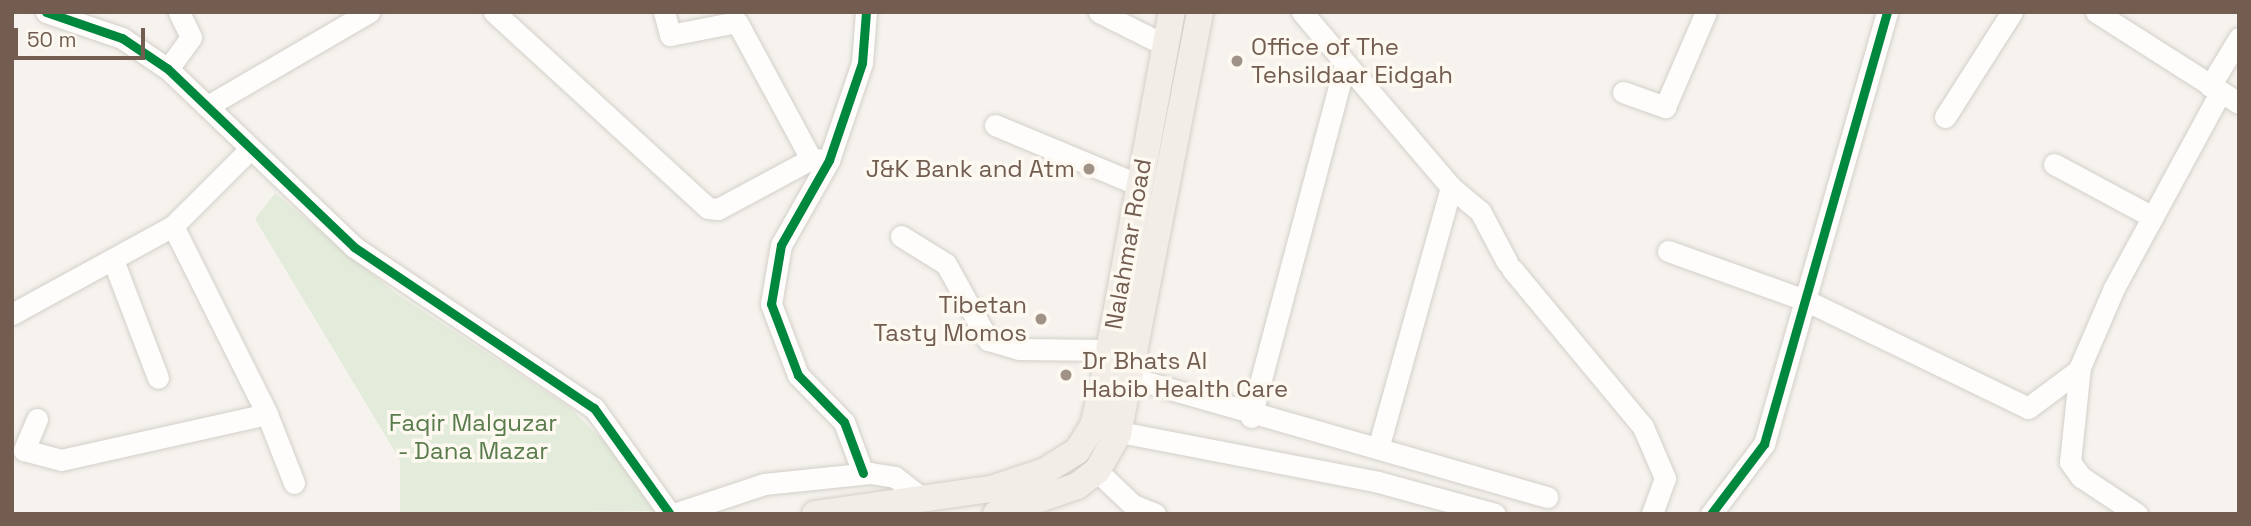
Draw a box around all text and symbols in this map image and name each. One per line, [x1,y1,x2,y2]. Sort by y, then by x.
scale bar [18,14,149,58]
text: 50 m [27,26,77,53]
place label: Office of The Tehsildaar Eidgah [1251,33,1453,89]
marker: Office of The Tehsildaar Eidgah [1229,53,1245,69]
place label: J&K Bank and Atm [866,155,1075,183]
street label: Nalahmar Road [1099,156,1157,332]
marker: J&K Bank and Atm [1081,161,1097,177]
place label: Tibetan Tasty Momos [873,291,1027,347]
marker: Tibetan Tasty Momos [1033,311,1049,327]
place label: Dr Bhats Al Habib Health Care [1082,347,1288,403]
marker: Dr Bhats Al Habib Health Care [1056,365,1076,385]
park label: Faqir Malguzar - Dana Mazar [389,409,557,465]

